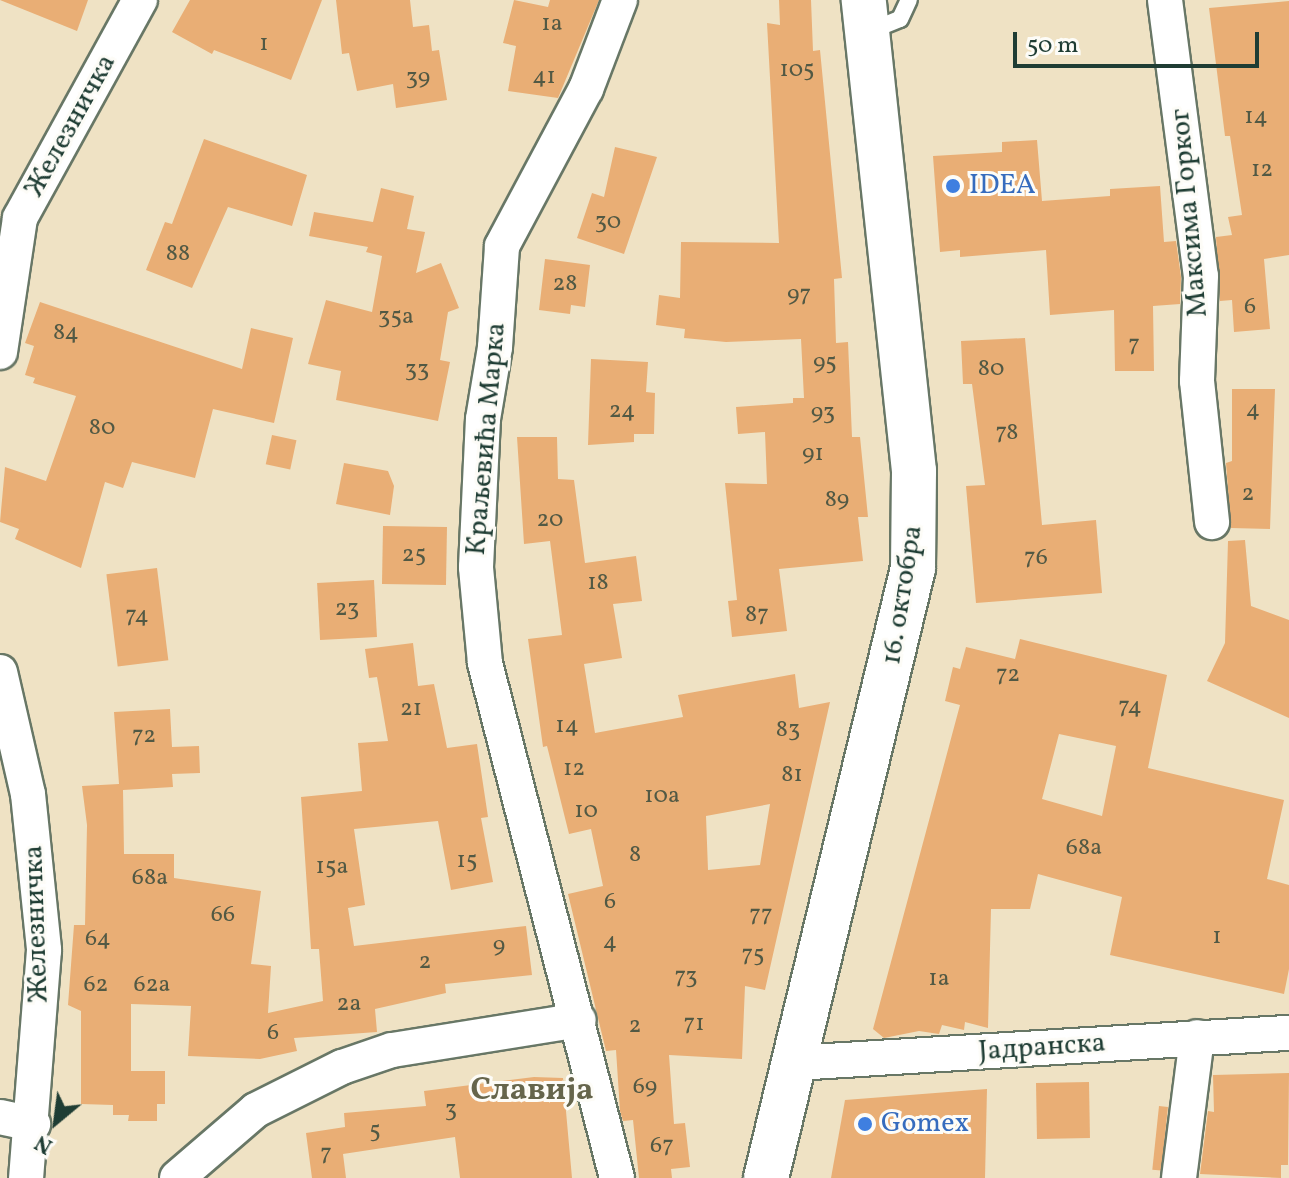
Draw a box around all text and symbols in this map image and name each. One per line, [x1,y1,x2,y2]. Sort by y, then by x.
house number: 1a [541,11,563,39]
scale bar [1017,16,1263,66]
text: 50 m [1027,29,1079,63]
house number: 1 [259,31,269,59]
street label: Железничка [18,49,124,203]
house number: 105 [779,57,815,85]
house number: 41 [532,64,556,92]
house number: 39 [406,65,430,93]
house number: 14 [1244,104,1268,132]
street label: Максима Горког [1164,107,1216,319]
house number: 12 [1251,157,1273,185]
place label: IDEA [969,169,1036,203]
marker: IDEA [944,177,962,195]
house number: 30 [595,209,621,237]
house number: 88 [166,241,190,269]
house number: 28 [552,271,578,299]
house number: 97 [787,282,811,310]
house number: 6 [1244,294,1256,322]
house number: 35a [378,304,414,332]
house number: 84 [53,320,79,348]
street label: Краљевића Марка [460,321,514,557]
house number: 7 [1128,332,1140,360]
house number: 95 [813,350,837,378]
house number: 80 [978,356,1004,384]
house number: 33 [405,357,429,385]
house number: 4 [1246,397,1260,425]
house number: 24 [609,398,635,426]
house number: 93 [811,400,835,428]
house number: 80 [89,415,115,443]
house number: 78 [995,420,1019,448]
house number: 91 [802,441,824,469]
house number: 2 [1242,481,1254,509]
house number: 89 [825,487,849,515]
house number: 20 [536,507,564,535]
street label: 16. октобра [875,523,931,667]
house number: 25 [402,542,426,570]
house number: 76 [1024,545,1048,573]
house number: 18 [587,570,609,598]
house number: 23 [335,596,359,624]
house number: 87 [745,602,769,630]
house number: 74 [125,603,149,631]
house number: 72 [996,662,1020,690]
house number: 74 [1118,694,1142,722]
house number: 21 [400,696,422,724]
house number: 14 [555,713,579,741]
house number: 83 [776,717,800,745]
house number: 72 [132,723,156,751]
house number: 12 [563,756,585,784]
house number: 81 [781,762,803,790]
house number: 10a [644,783,680,811]
house number: 10 [574,798,598,826]
house number: 68a [1066,835,1102,863]
house number: 8 [629,842,641,870]
street label: Железничка [17,844,57,1004]
house number: 15 [457,848,477,876]
house number: 15a [316,854,348,882]
house number: 68a [132,865,168,893]
house number: 6 [604,889,616,917]
house number: 66 [211,902,235,930]
house number: 77 [749,902,773,930]
house number: 1 [1212,924,1222,952]
house number: 64 [85,926,111,954]
house number: 4 [603,929,617,957]
house number: 9 [493,933,505,961]
house number: 75 [741,942,765,970]
house number: 2 [419,949,431,977]
house number: 73 [674,964,698,992]
house number: 1a [928,966,950,994]
house number: 62 [83,972,109,1000]
house number: 62a [134,972,170,1000]
house number: 2a [337,991,361,1019]
house number: 71 [684,1011,704,1039]
house number: 2 [629,1013,641,1041]
house number: 6 [267,1020,279,1048]
street label: Јадранска [977,1027,1107,1069]
district label: Славија [471,1072,593,1110]
house number: 69 [633,1074,657,1102]
north arrow [16,1082,96,1162]
house number: 3 [445,1097,457,1125]
place label: Gomex [881,1107,969,1141]
marker: Gomex [856,1115,874,1133]
house number: 5 [369,1118,381,1146]
text: N [30,1126,59,1161]
house number: 67 [650,1133,674,1161]
house number: 7 [320,1141,332,1169]

